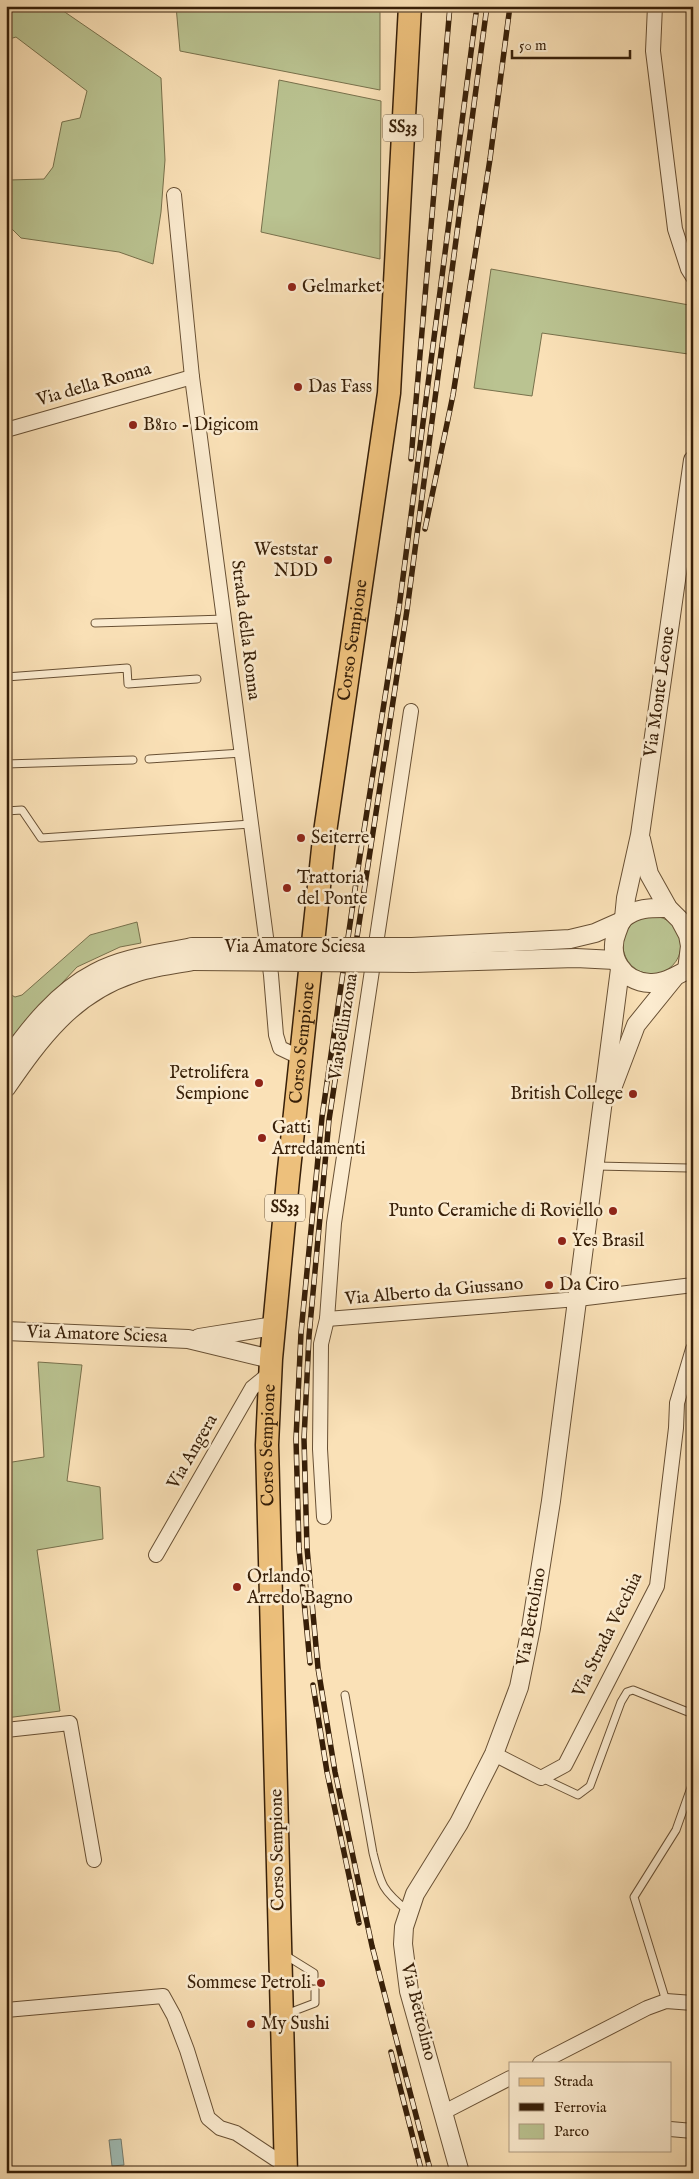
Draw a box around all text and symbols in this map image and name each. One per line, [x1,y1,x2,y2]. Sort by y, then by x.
scale bar [512,28,629,60]
text: 50 m [519,36,547,55]
road number: SS33 [383,115,423,142]
place label: Gelmarket [302,276,382,299]
marker: Gelmarket [286,281,298,293]
street label: Via della Ronna [33,358,154,413]
place label: Das Fass [308,376,372,399]
marker: Das Fass [292,381,304,393]
place label: B810 - Digicom [143,414,259,437]
marker: B810 - Digicom [127,419,139,431]
place label: Weststar NDD [254,539,318,583]
marker: Weststar NDD [322,554,334,566]
street label: Strada della Ronna [225,559,265,701]
street label: Corso Sempione [333,578,373,702]
street label: Via Monte Leone [639,625,681,760]
place label: Seiterre [311,827,369,850]
marker: Seiterre [295,832,307,844]
place label: Trattoria del Ponte [297,867,367,911]
marker: Trattoria del Ponte [281,882,293,894]
street label: Via Amatore Sciesa [224,936,366,959]
street label: Via Bellinzona [324,972,364,1083]
street label: Corso Sempione [285,981,320,1105]
place label: Petrolifera Sempione [169,1062,249,1106]
marker: Petrolifera Sempione [253,1077,265,1089]
place label: British College [510,1083,623,1106]
marker: British College [627,1088,639,1100]
place label: Gatti Arredamenti [271,1117,366,1161]
marker: Gatti Arredamenti [256,1132,268,1144]
road number: SS33 [265,1194,305,1222]
place label: Punto Ceramiche di Roviello [388,1200,603,1223]
marker: Punto Ceramiche di Roviello [607,1205,619,1217]
place label: Yes Brasil [572,1230,644,1253]
marker: Yes Brasil [556,1235,568,1247]
street label: Via Alberto da Giussano [343,1273,524,1311]
place label: Da Ciro [559,1274,619,1297]
marker: Da Ciro [543,1279,555,1291]
street label: Via Amatore Sciesa [25,1321,168,1349]
street label: Corso Sempione [255,1384,281,1507]
street label: Via Angera [162,1410,224,1494]
place label: Orlando Arredo Bagno [246,1566,353,1610]
street label: Via Bettolino [512,1566,552,1669]
street label: Via Strada Vecchia [567,1569,648,1702]
marker: Orlando Arredo Bagno [231,1581,243,1593]
street label: Corso Sempione [265,1789,291,1911]
street label: Via Bettolino [395,1960,441,2063]
place label: Sommese Petroli [187,1972,311,1995]
marker: Sommese Petroli [315,1977,327,1989]
place label: My Sushi [261,2013,330,2036]
marker: My Sushi [245,2018,257,2030]
legend [509,2062,672,2152]
text: Strada [554,2072,594,2091]
text: Ferrovia [554,2098,607,2117]
text: Parco [554,2122,589,2141]

